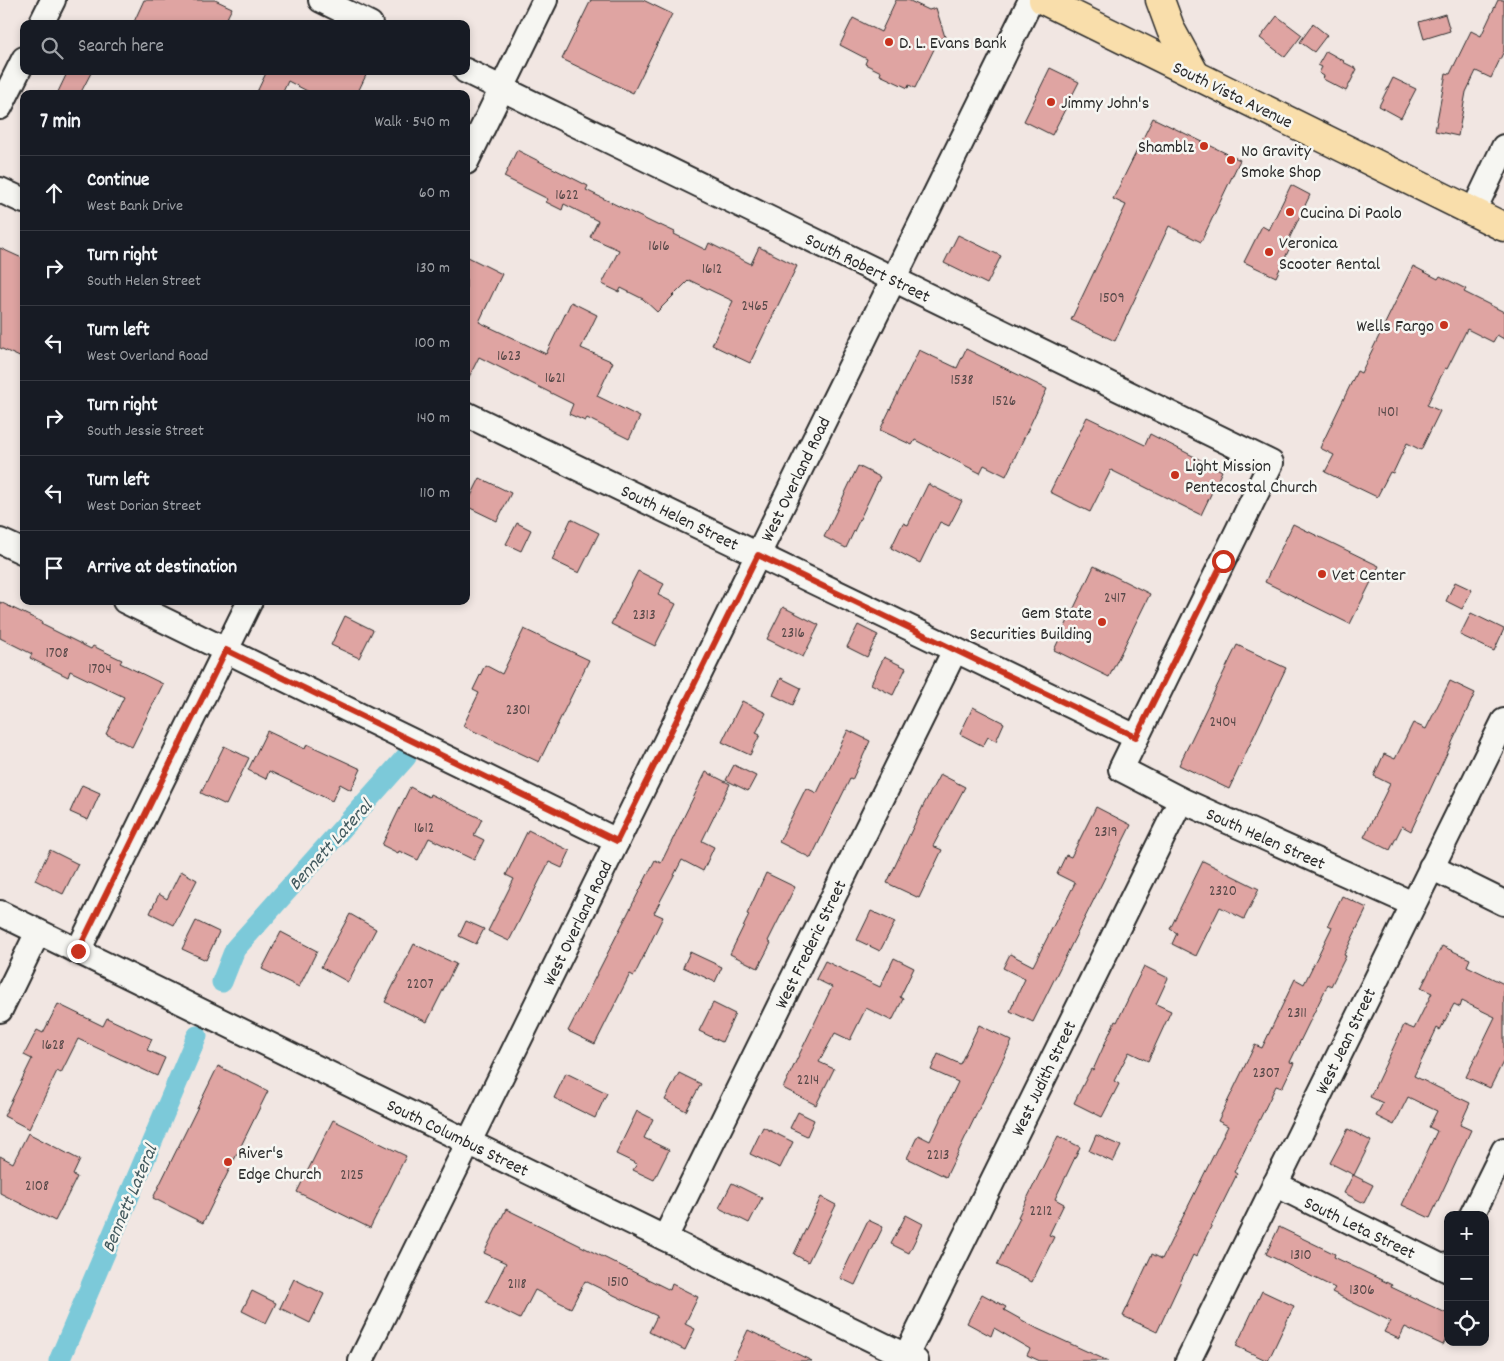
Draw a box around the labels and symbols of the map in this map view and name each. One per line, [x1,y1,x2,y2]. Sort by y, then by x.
place label: D. L. Evans Bank [899,32,1007,57]
marker: D. L. Evans Bank [883,36,895,48]
street label: South Vista Avenue [1168,56,1296,136]
place label: Jimmy John's [1061,92,1149,117]
marker: Jimmy John's [1045,96,1057,108]
place label: Shamblz [1138,136,1194,161]
marker: Shamblz [1198,140,1210,152]
place label: No Gravity Smoke Shop [1241,140,1321,186]
marker: No Gravity Smoke Shop [1225,154,1237,166]
house number: 1622 [555,185,579,207]
place label: Cucina Di Paolo [1300,202,1402,227]
marker: Cucina Di Paolo [1284,206,1296,218]
street label: South Robert Street [800,228,934,311]
place label: Veronica Scooter Rental [1279,232,1381,278]
house number: 1616 [648,236,670,258]
marker: Veronica Scooter Rental [1263,246,1275,258]
house number: 1612 [702,259,722,281]
house number: 1509 [1099,288,1125,310]
house number: 2465 [741,296,769,318]
place label: Wells Fargo [1356,315,1434,340]
marker: Wells Fargo [1438,319,1450,331]
house number: 1623 [497,346,521,368]
house number: 1621 [545,368,565,390]
house number: 1538 [951,370,973,392]
house number: 1526 [992,391,1016,413]
house number: 1401 [1378,402,1398,424]
street label: West Overland Road [756,413,838,547]
place label: Light Mission Pentecostal Church [1185,455,1317,501]
marker: Light Mission Pentecostal Church [1169,469,1181,481]
street label: South Helen Street [616,480,742,559]
route start [1212,550,1235,573]
place label: Vet Center [1332,564,1406,589]
marker: Vet Center [1316,568,1328,580]
house number: 2417 [1104,588,1126,610]
place label: Gem State Securities Building [970,602,1092,648]
house number: 2313 [632,605,656,627]
marker: Gem State Securities Building [1096,616,1108,628]
house number: 2316 [781,623,805,645]
house number: 1708 [45,643,69,665]
house number: 1704 [88,659,112,681]
house number: 2301 [506,700,530,722]
house number: 2404 [1209,712,1237,734]
water label: Bennett Lateral [283,794,381,898]
street label: South Helen Street [1201,803,1329,878]
house number: 1612 [414,818,434,840]
house number: 2319 [1094,822,1118,844]
street label: West Overland Road [538,857,620,991]
street label: West Frederic Street [770,876,854,1014]
house number: 2320 [1209,881,1237,903]
route end [67,940,90,963]
house number: 2207 [406,974,434,996]
street label: West Jean Street [1311,984,1384,1100]
house number: 2311 [1287,1003,1307,1025]
street label: West Judith Street [1007,1017,1084,1141]
house number: 1628 [41,1035,65,1057]
house number: 2307 [1252,1063,1280,1085]
house number: 2214 [797,1070,819,1092]
street label: South Columbus Street [382,1094,532,1185]
water label: Bennett Lateral [96,1140,167,1257]
place label: River's Edge Church [238,1142,322,1188]
house number: 2213 [926,1145,950,1167]
marker: River's Edge Church [222,1156,234,1168]
house number: 2125 [340,1165,364,1187]
house number: 2108 [25,1176,49,1198]
street label: South Leta Street [1299,1192,1419,1267]
house number: 2212 [1030,1201,1052,1223]
house number: 1310 [1290,1245,1312,1267]
house number: 1510 [607,1272,629,1294]
house number: 2118 [507,1274,527,1296]
house number: 1306 [1349,1280,1375,1302]

